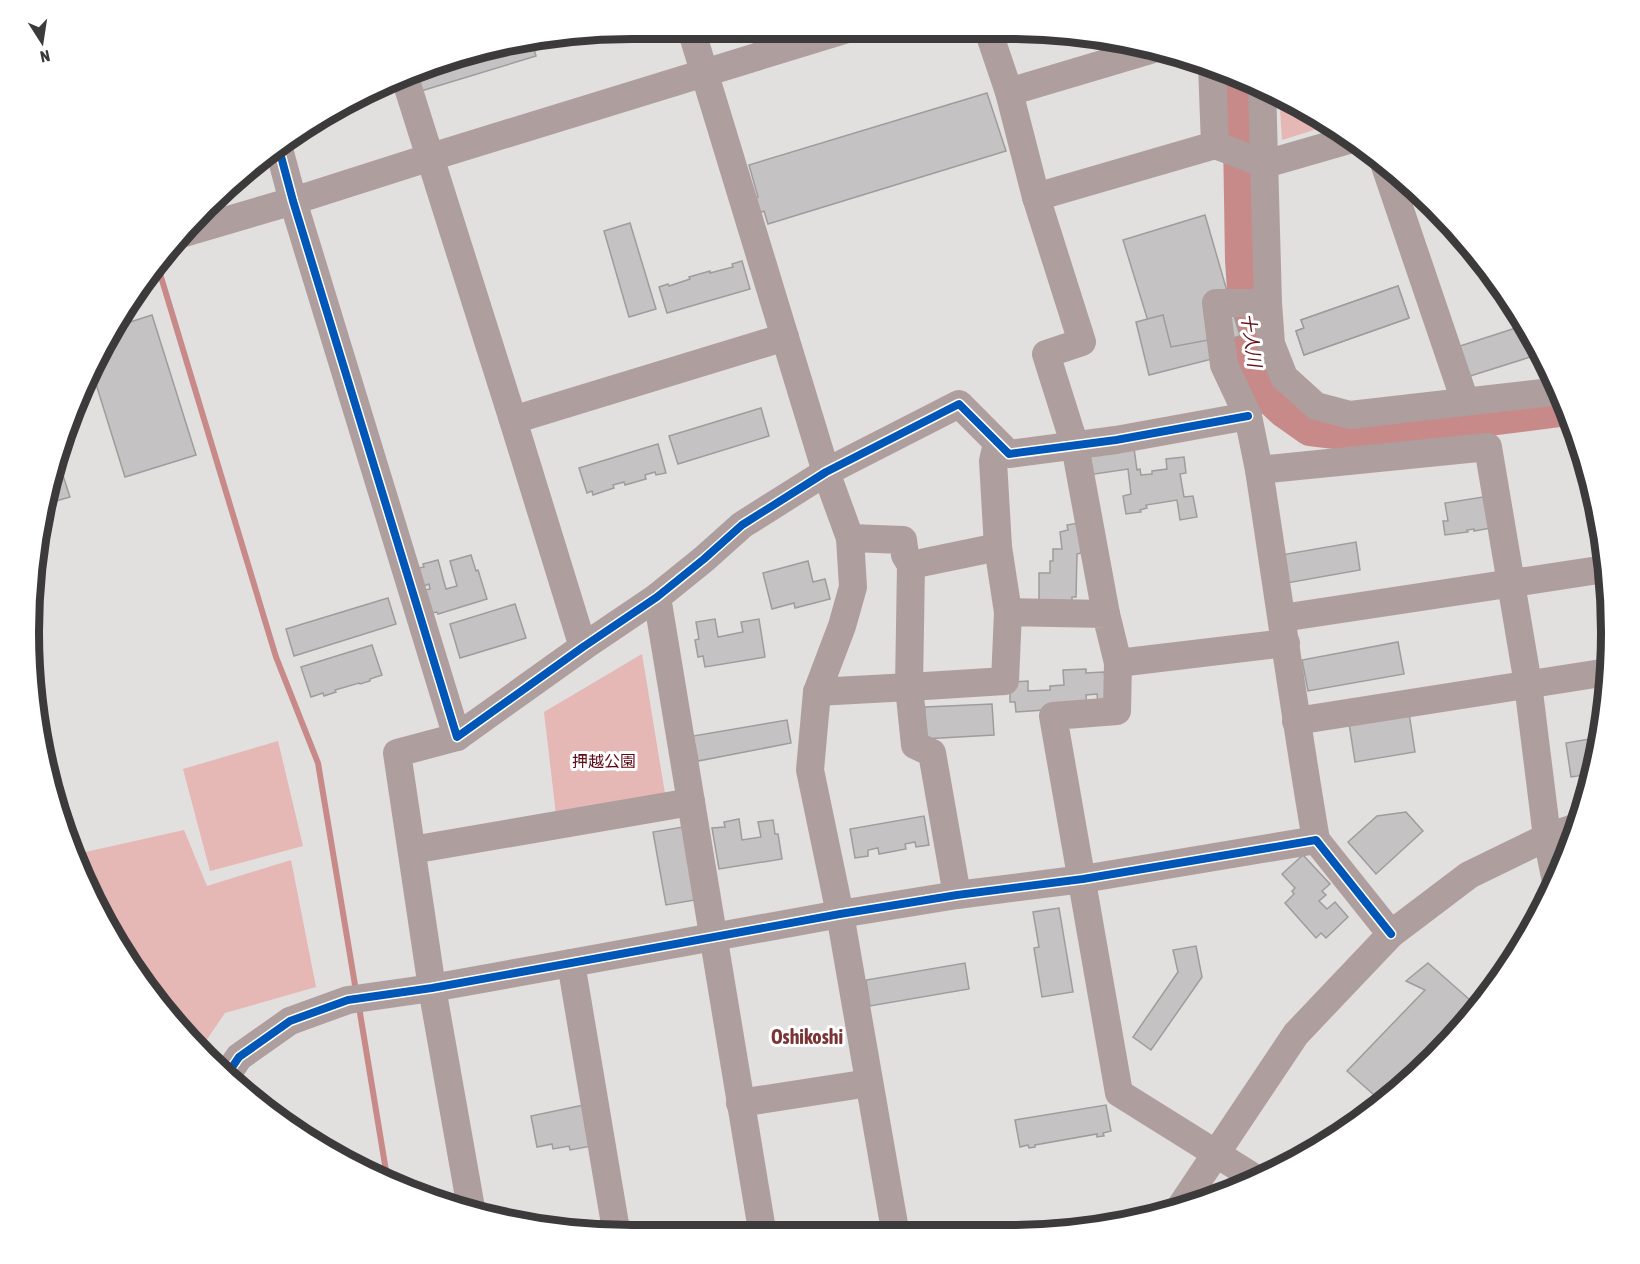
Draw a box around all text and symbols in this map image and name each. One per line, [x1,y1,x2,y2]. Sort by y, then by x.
north arrow [12,12,72,72]
text: N [39,47,52,66]
water label: 十人川 [1237,312,1266,370]
park label: 押越公園 [572,752,636,770]
district label: Oshikoshi [771,1025,843,1048]

